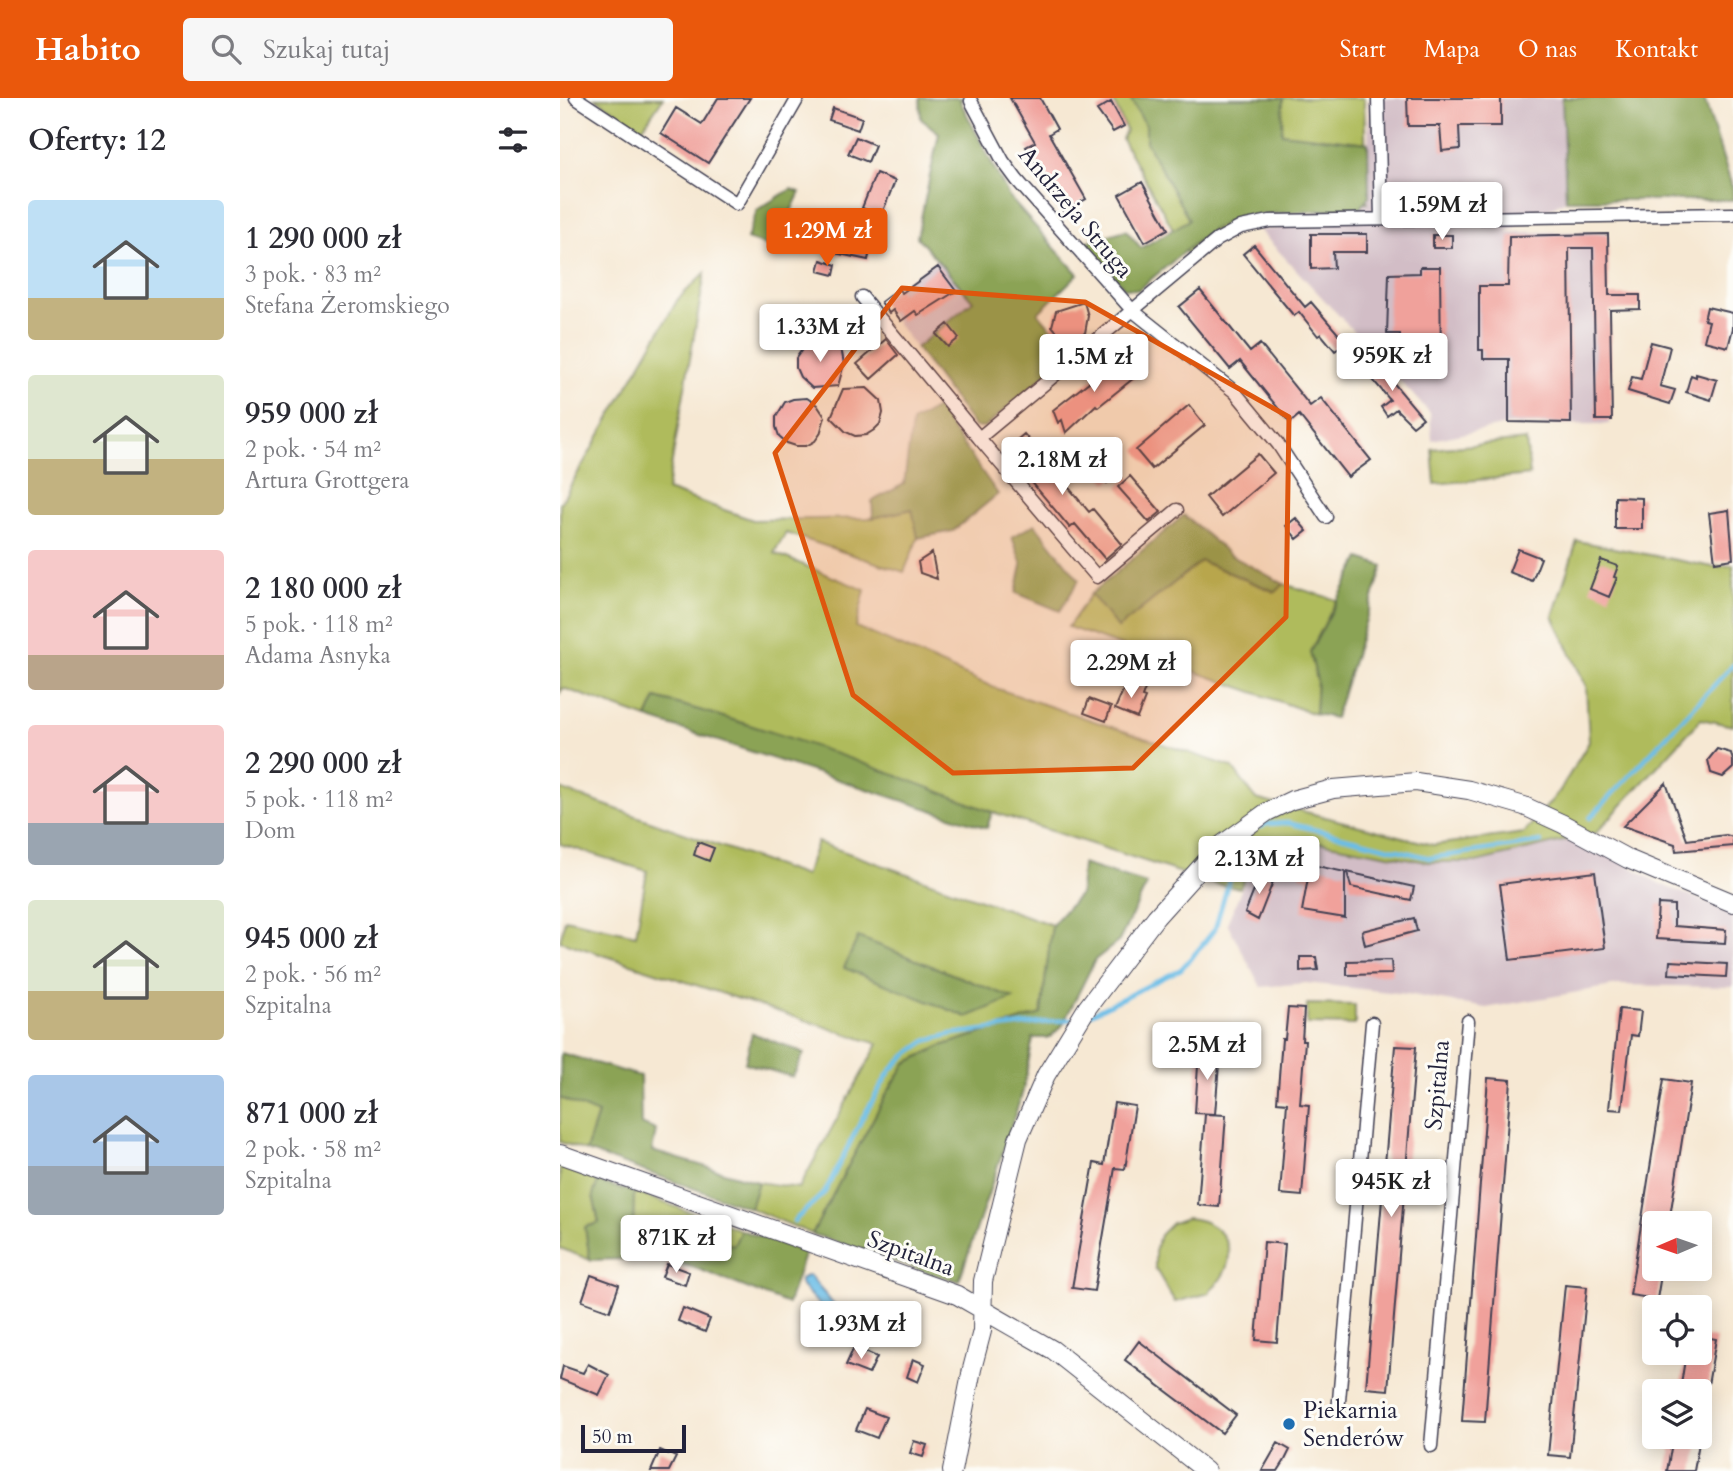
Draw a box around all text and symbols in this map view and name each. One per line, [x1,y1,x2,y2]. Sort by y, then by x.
search box [183,18,673,81]
text: Habito [35,27,141,72]
icon: search [207,30,245,68]
text: Szukaj tutaj [263,32,390,67]
text: Start [1339,33,1386,66]
text: Mapa [1424,33,1480,66]
text: O nas [1518,33,1577,66]
text: Kontakt [1615,33,1698,66]
text: Oferty: 12 [28,120,166,161]
icon: filters [494,121,532,159]
street label: Andrzeja Struga [1011,139,1141,286]
pin: 1.59M zł [1370,183,1514,242]
text: 1.59M zł [1397,189,1487,220]
pin: 1.29M zł [755,208,899,268]
text: 1.29M zł [782,215,872,246]
text: 1 290 000 zł [245,218,401,259]
icon: home [84,228,168,312]
text: 3 pok. · 83 m² [245,259,381,290]
text: Stefana Żeromskiego [245,290,450,321]
pin: 1.33M zł [748,304,892,364]
text: 1.33M zł [775,311,865,342]
pin: 1.5M zł [1029,334,1159,394]
pin: 959K zł [1327,334,1457,393]
text: 959K zł [1353,340,1431,371]
text: 1.5M zł [1055,341,1133,372]
text: 959 000 zł [245,393,378,434]
icon: home [84,403,168,487]
text: 2 pok. · 54 m² [245,434,381,465]
pin: 2.18M zł [990,438,1134,497]
text: 2.18M zł [1017,444,1107,475]
text: Artura Grottgera [245,465,409,496]
text: 2 180 000 zł [245,568,401,609]
icon: home [84,578,168,662]
text: 5 pok. · 118 m² [245,609,393,640]
text: Adama Asnyka [245,640,391,671]
pin: 2.29M zł [1059,640,1203,700]
text: 2.29M zł [1086,647,1176,678]
text: 2 290 000 zł [245,743,401,784]
icon: home [84,753,168,837]
text: 5 pok. · 118 m² [245,784,393,815]
text: Dom [245,815,296,846]
pin: 2.13M zł [1187,836,1331,896]
text: 2.13M zł [1214,843,1304,874]
text: 945 000 zł [245,918,378,959]
icon: home [84,928,168,1012]
text: 2 pok. · 56 m² [245,959,381,990]
text: Szpitalna [245,990,332,1021]
pin: 2.5M zł [1142,1023,1272,1082]
text: 2.5M zł [1168,1029,1246,1060]
street label: Szpitalna [1417,1038,1458,1131]
text: 871 000 zł [245,1093,378,1134]
icon: home [84,1103,168,1187]
text: 2 pok. · 58 m² [245,1134,381,1165]
pin: 945K zł [1326,1160,1456,1219]
text: Szpitalna [245,1165,332,1196]
text: 945K zł [1352,1166,1430,1197]
north arrow [1642,1211,1712,1281]
map controls [1642,1211,1712,1449]
pin: 871K zł [611,1216,741,1275]
text: 871K zł [637,1222,715,1253]
street label: Szpitalna [863,1223,960,1285]
button: locate [1642,1295,1712,1365]
pin: 1.93M zł [789,1302,933,1361]
text: 1.93M zł [816,1308,906,1339]
button: layers [1642,1379,1712,1449]
place label: Piekarnia Senderów [1303,1394,1404,1455]
marker: Piekarnia Senderów [1281,1416,1297,1432]
scale bar [581,1422,686,1454]
text: 50 m [592,1424,633,1450]

